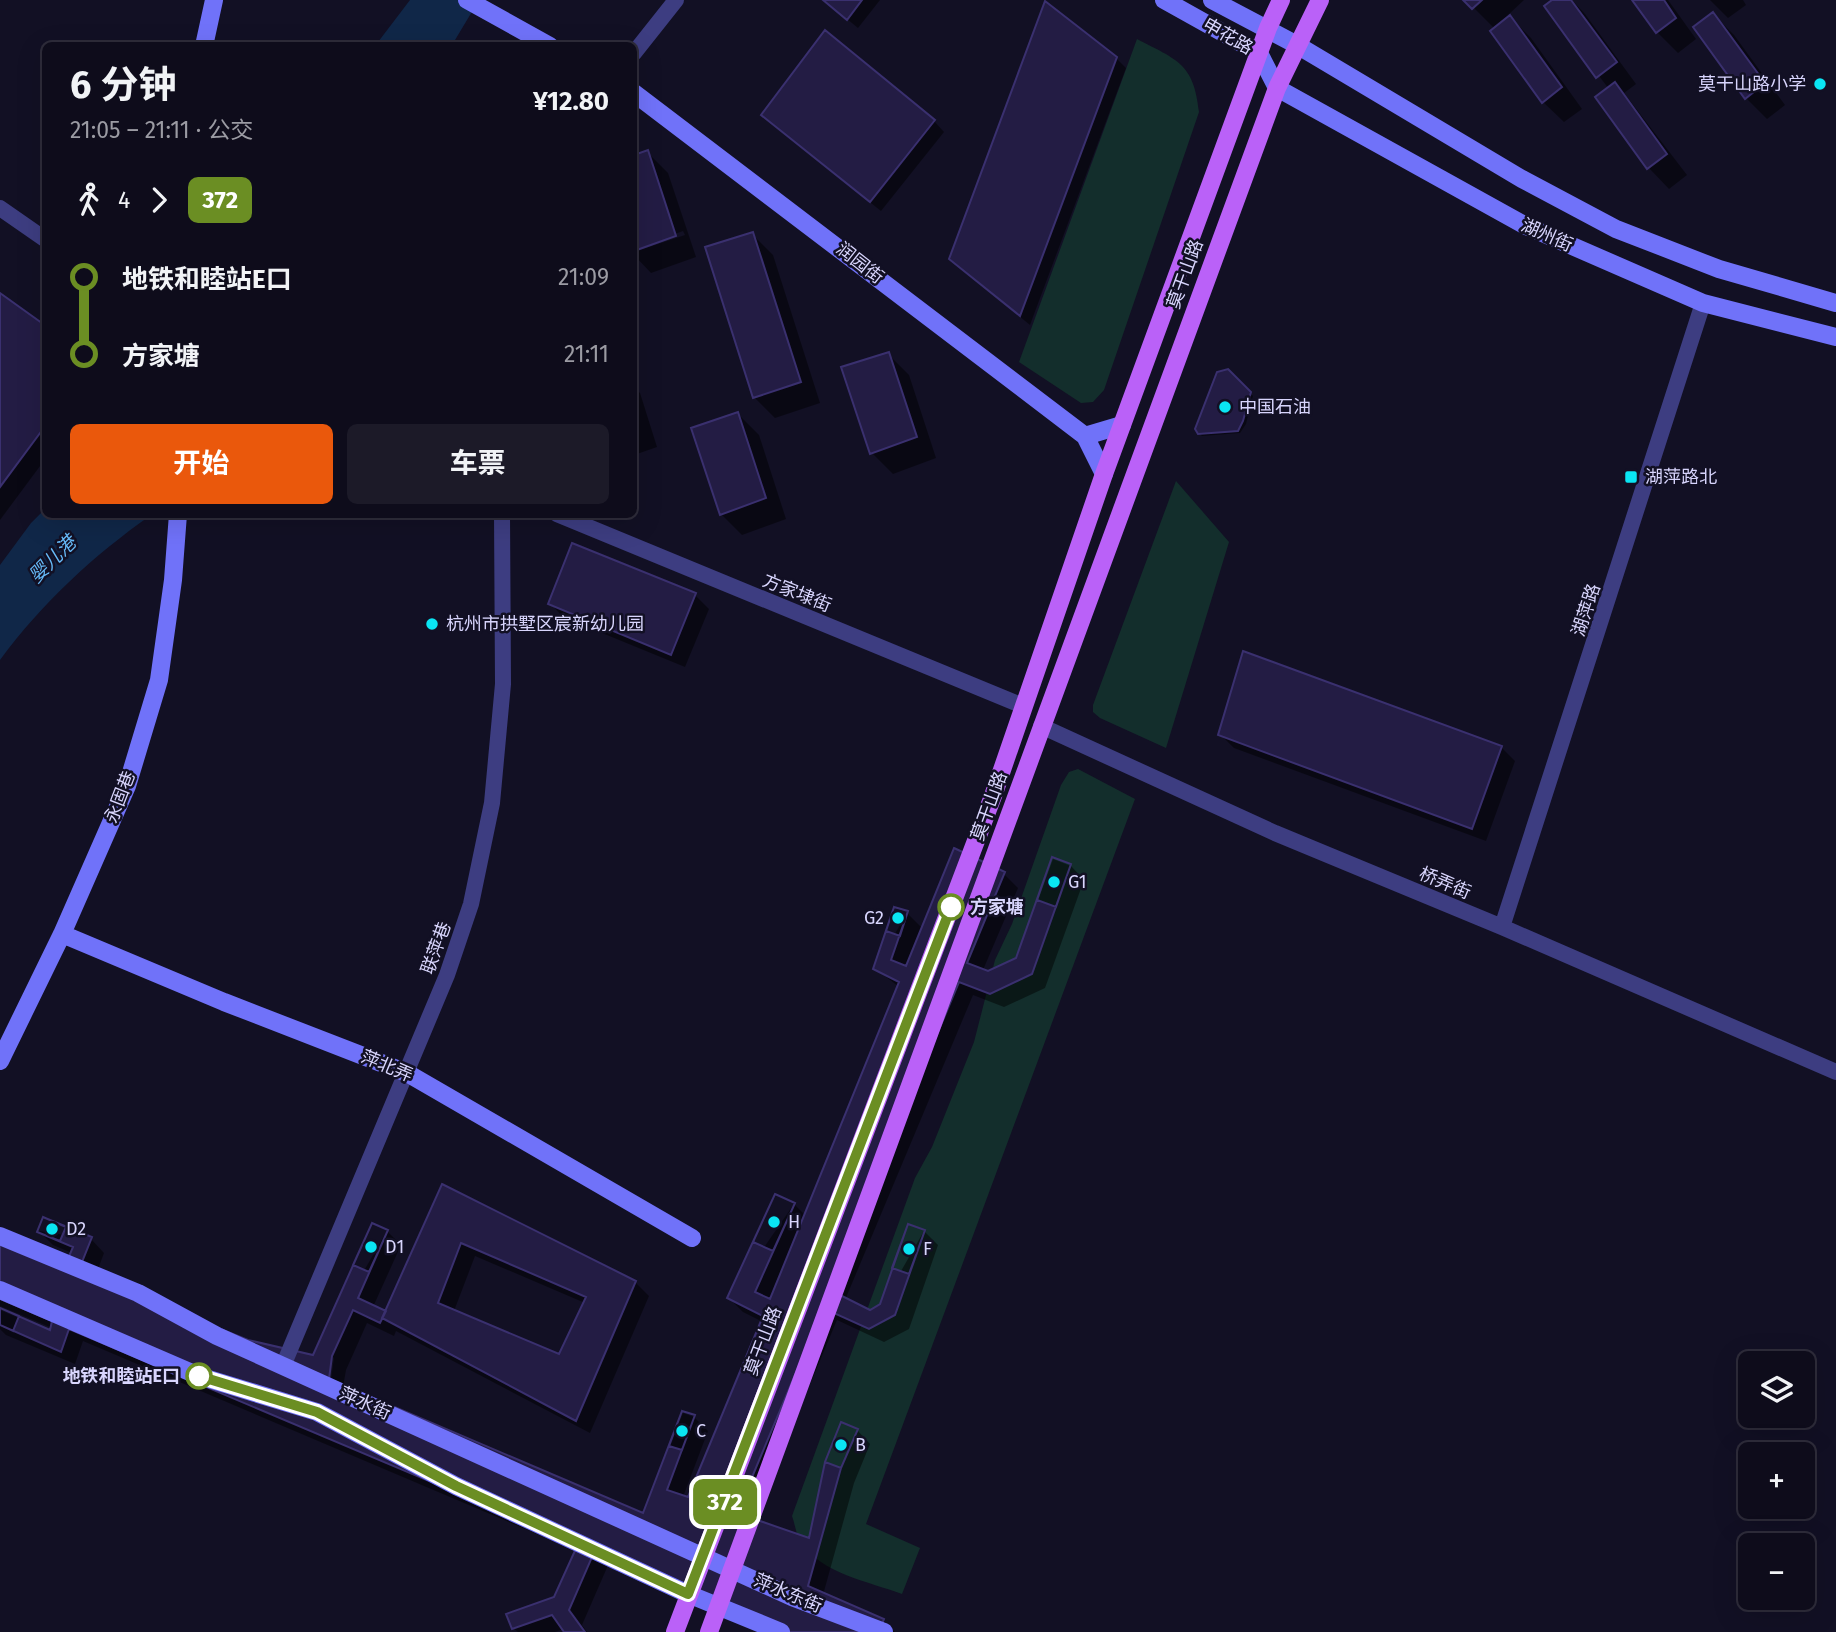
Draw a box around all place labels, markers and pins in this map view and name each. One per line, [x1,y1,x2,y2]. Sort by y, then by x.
place label: 莫干山路小学 [1698,73,1806,95]
marker: 莫干山路小学 [1812,76,1828,92]
place label: 中国石油 [1239,396,1311,418]
marker: 中国石油 [1217,399,1233,415]
place label: 湖萍路北 [1645,466,1717,488]
marker: 湖萍路北 [1623,469,1639,485]
place label: 杭州市拱墅区宸新幼儿园 [446,613,644,635]
marker: 杭州市拱墅区宸新幼儿园 [424,616,440,632]
place label: G1 [1068,871,1087,893]
marker: G1 [1046,874,1062,890]
marker: 方家塘 [938,894,964,920]
place label: 方家塘 [970,896,1024,918]
place label: G2 [864,907,884,929]
marker: G2 [890,910,906,926]
place label: H [788,1211,800,1233]
marker: H [766,1214,782,1230]
place label: D2 [66,1218,86,1240]
marker: D2 [44,1221,60,1237]
place label: D1 [385,1236,404,1258]
place label: F [923,1238,932,1260]
marker: D1 [363,1239,379,1255]
marker: F [901,1241,917,1257]
marker: 地铁和睦站E口 [186,1363,212,1389]
place label: 地铁和睦站E口 [63,1365,180,1387]
place label: C [696,1420,706,1442]
marker: C [674,1423,690,1439]
place label: B [855,1434,866,1456]
marker: B [833,1437,849,1453]

